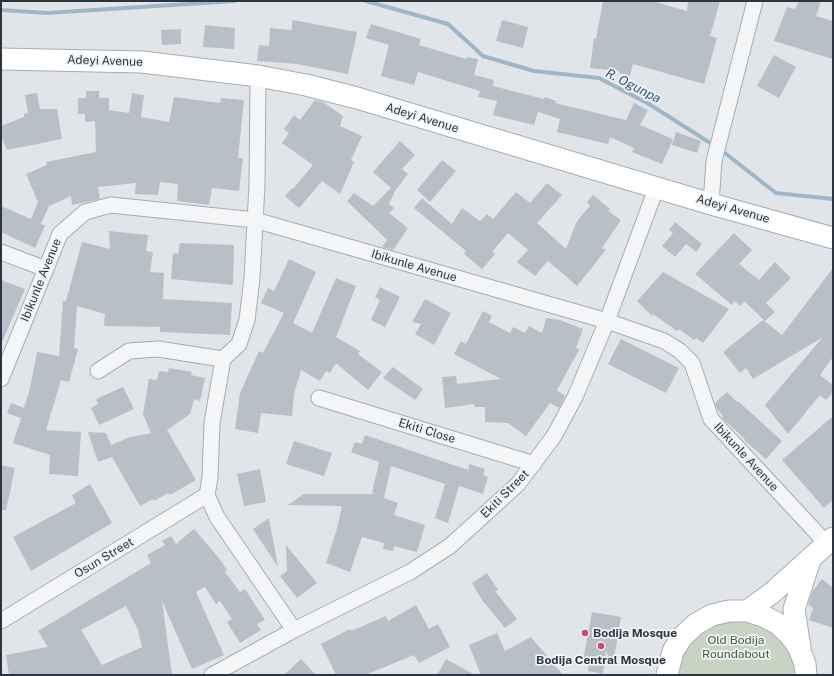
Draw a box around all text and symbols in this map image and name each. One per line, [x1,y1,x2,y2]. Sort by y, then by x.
street label: Adeyi Avenue [67,52,143,70]
water label: R. Ogunpa [603,65,663,107]
street label: Adeyi Avenue [384,100,460,136]
street label: Adeyi Avenue [695,192,771,226]
street label: Ibikunle Avenue [18,236,64,324]
street label: Ibikunle Avenue [370,247,458,285]
street label: Ekiti Close [397,416,457,446]
street label: Ibikunle Avenue [711,420,781,494]
street label: Ekiti Street [478,467,532,521]
street label: Osun Street [72,535,136,581]
place label: Bodija Mosque [593,626,677,640]
marker: Bodija Mosque [580,628,590,638]
park label: Old Bodija Roundabout [702,633,770,661]
marker: Bodija Central Mosque [596,641,606,651]
place label: Bodija Central Mosque [536,653,666,667]

